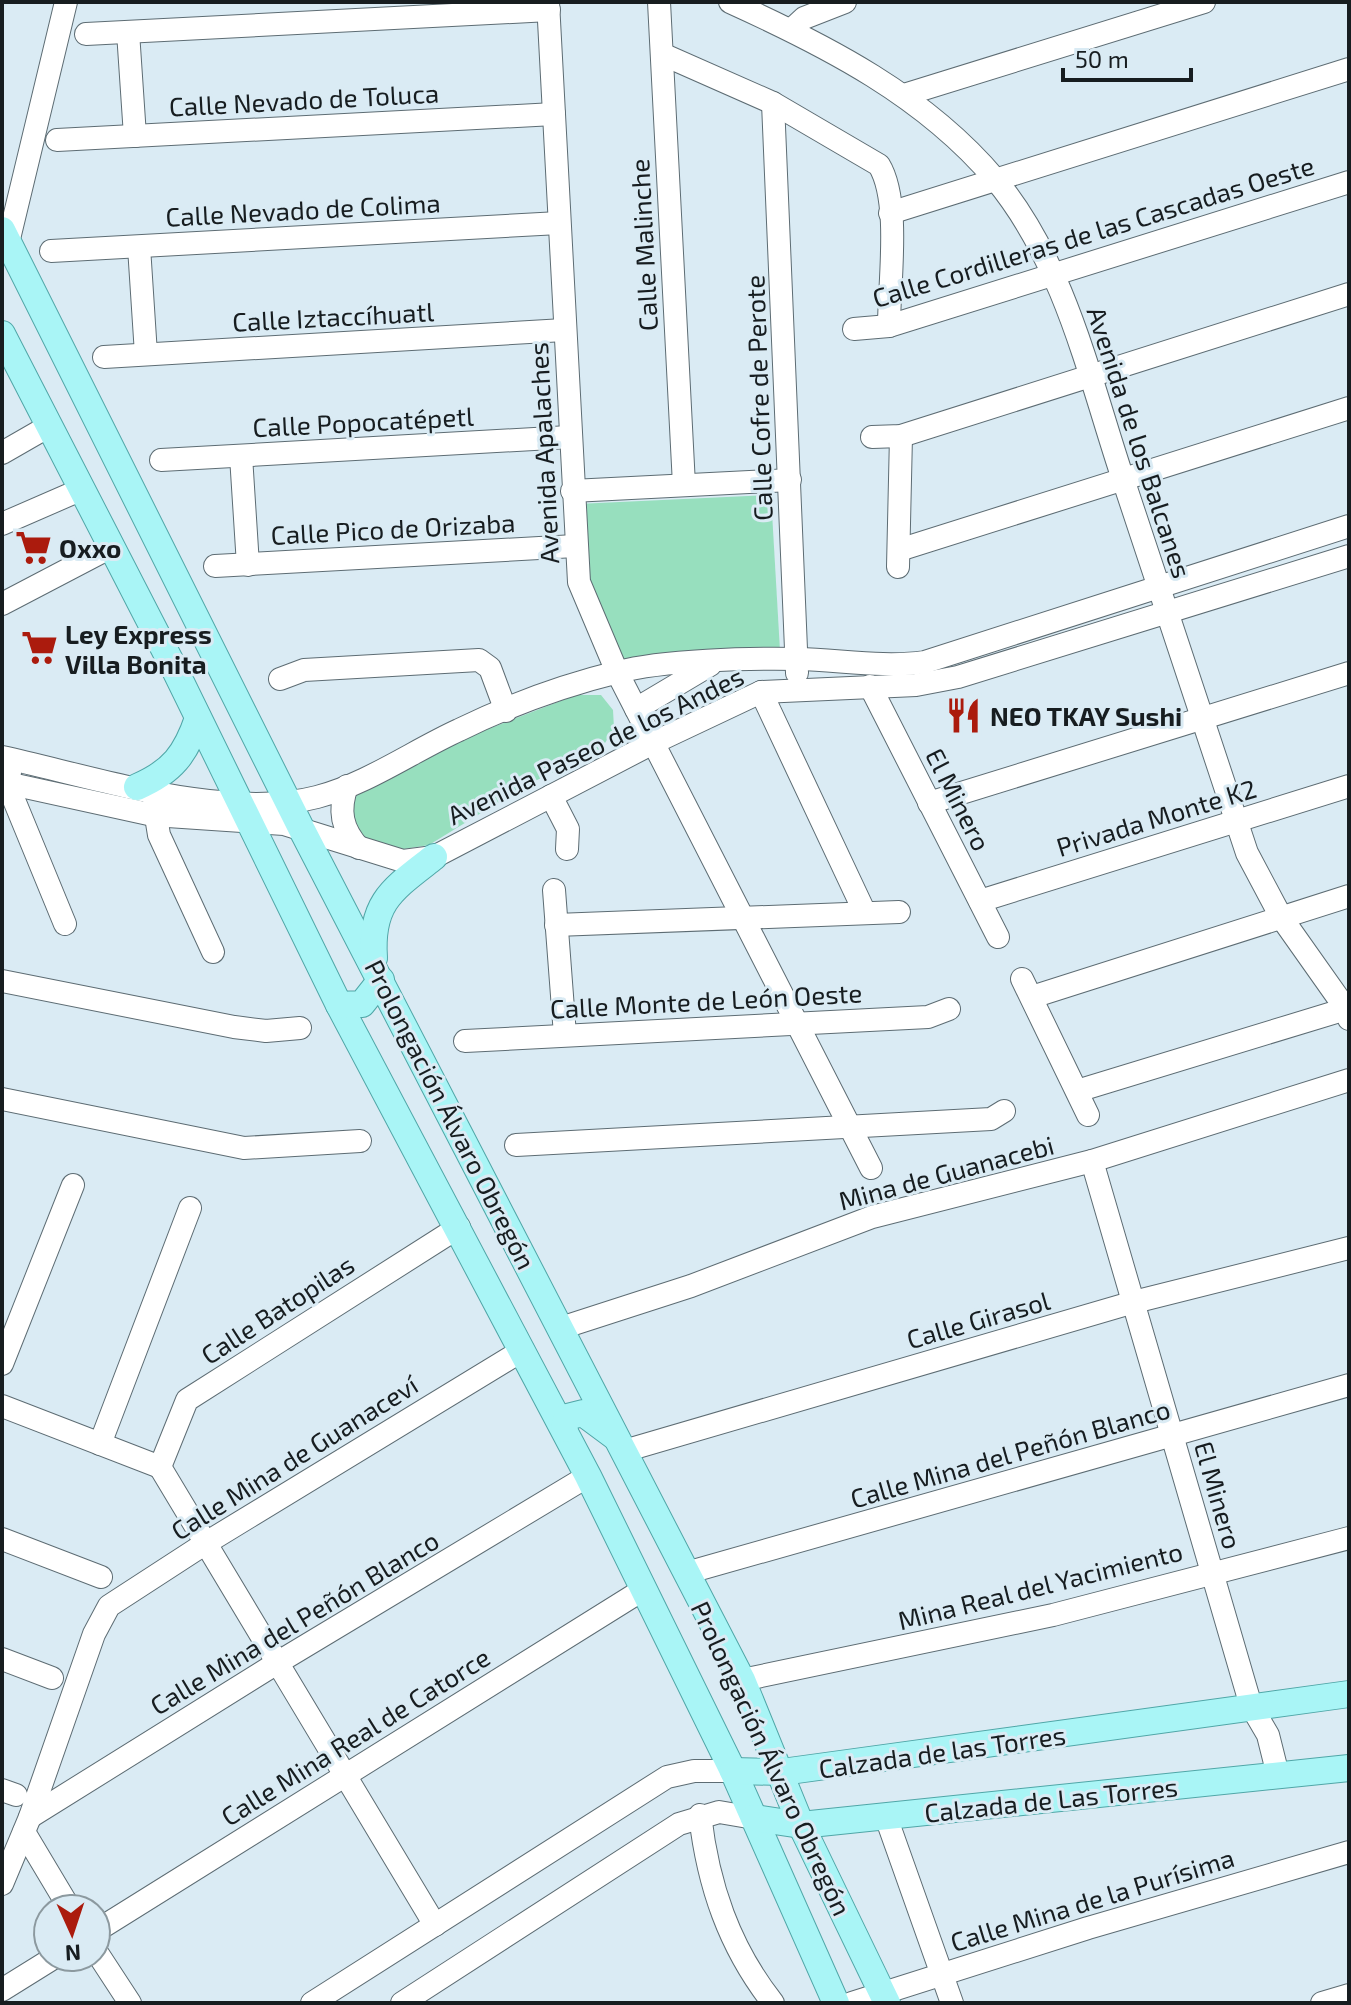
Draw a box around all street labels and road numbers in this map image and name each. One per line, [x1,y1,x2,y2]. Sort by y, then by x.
street label: Calle Nevado de Toluca [168,76,440,122]
street label: Calle Cordilleras de las Cascadas Oeste [868,149,1318,313]
street label: Calle Malinche [623,158,663,332]
street label: Calle Nevado de Colima [165,186,441,232]
street label: Calle Cofre de Perote [738,274,778,522]
street label: Calle Iztaccíhuatl [231,295,435,337]
street label: Avenida de los Balcanes [1081,302,1199,582]
street label: Avenida Apalaches [522,342,564,564]
street label: Calle Popocatépetl [252,400,475,442]
street label: Calle Pico de Orizaba [270,506,516,550]
street label: Avenida Paseo de los Andes [442,660,748,830]
street label: El Minero [920,743,998,855]
street label: Privada Monte K2 [1052,772,1260,862]
street label: Prolongación Álvaro Obregón [359,954,543,1274]
street label: Calle Monte de León Oeste [549,976,863,1024]
street label: Mina de Guanacebi [835,1128,1057,1216]
street label: Calle Batopilas [195,1248,359,1370]
street label: Calle Girasol [903,1284,1053,1354]
street label: Calle Mina de Guanaceví [165,1368,424,1546]
street label: Calle Mina del Peñón Blanco [847,1392,1173,1514]
street label: El Minero [1189,1438,1249,1552]
street label: Calle Mina del Peñón Blanco [144,1524,444,1720]
street label: Mina Real del Yacimiento [894,1535,1186,1635]
street label: Prolongación Álvaro Obregón [685,1596,859,1920]
street label: Calle Mina Real de Catorce [215,1641,495,1831]
street label: Calzada de las Torres [817,1718,1067,1784]
street label: Calzada de Las Torres [923,1770,1179,1828]
street label: Calle Mina de la Purísima [946,1841,1238,1957]

